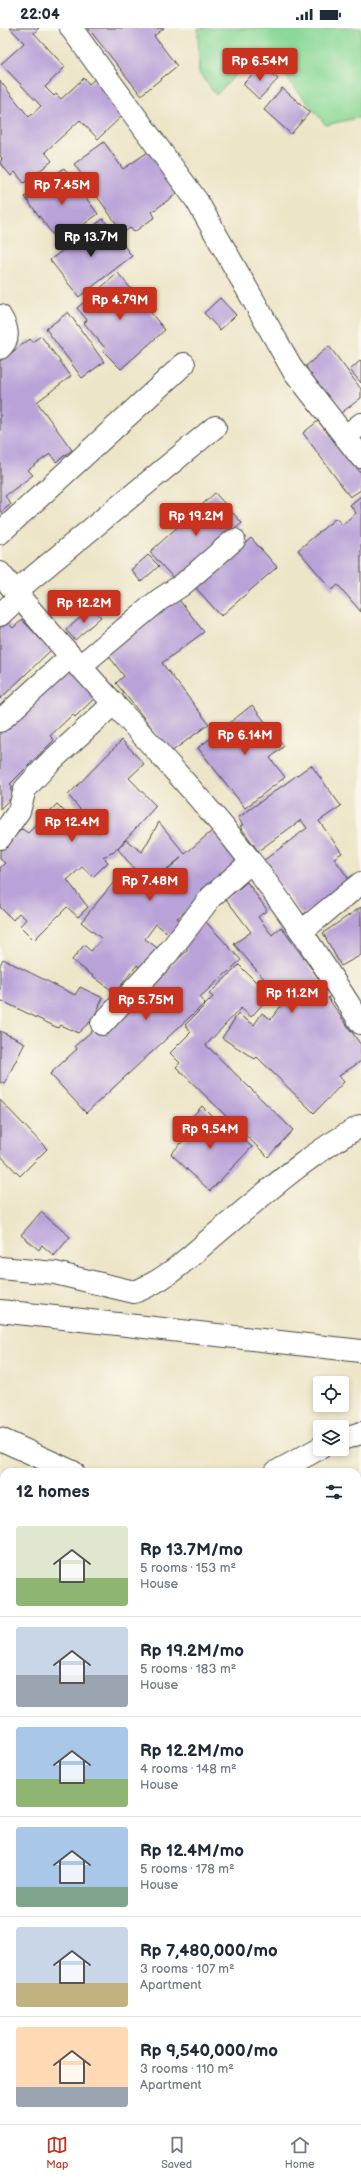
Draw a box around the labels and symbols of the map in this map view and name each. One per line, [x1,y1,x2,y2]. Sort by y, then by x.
pin: Rp 6.54M [219,48,301,82]
pin: Rp 7.45M [21,172,103,206]
pin: Rp 13.7M [50,224,132,258]
pin: Rp 4.79M [79,287,161,321]
pin: Rp 19.2M [155,503,237,537]
pin: Rp 12.2M [43,590,125,624]
pin: Rp 6.14M [204,722,286,756]
pin: Rp 12.4M [31,809,113,843]
pin: Rp 7.48M [109,868,191,902]
pin: Rp 11.2M [251,980,333,1014]
pin: Rp 5.75M [105,987,187,1021]
pin: Rp 9.54M [169,1116,251,1150]

